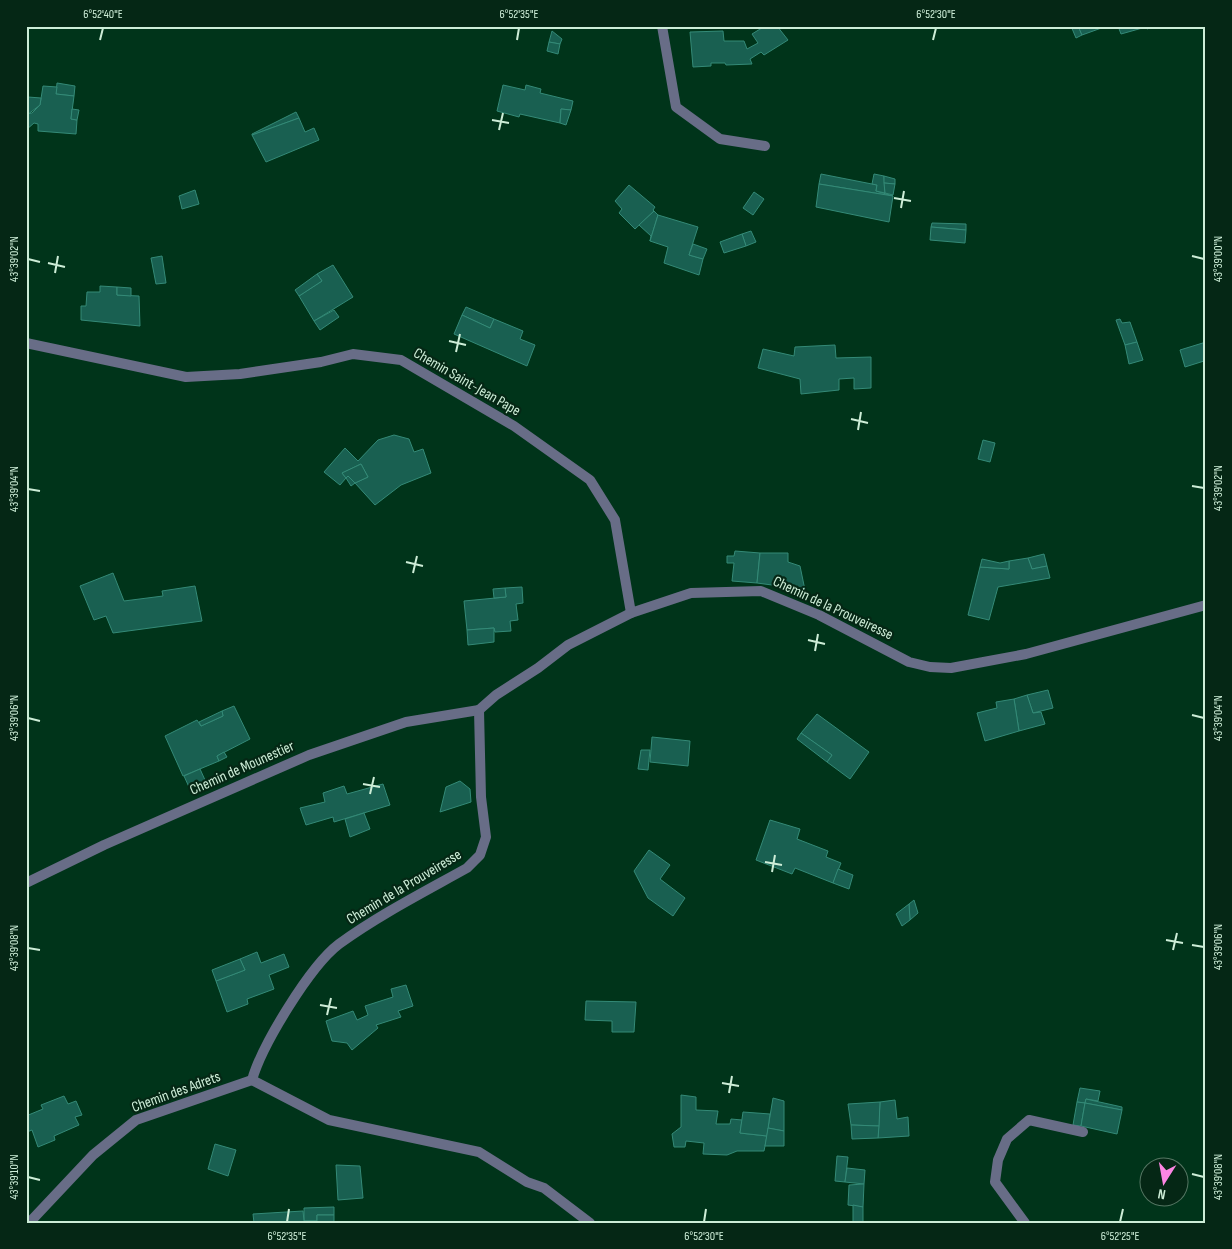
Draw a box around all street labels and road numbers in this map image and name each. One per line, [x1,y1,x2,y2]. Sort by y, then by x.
street label: Chemin Saint-Jean Pape [410,344,524,420]
street label: Chemin de la Prouveiresse [770,572,896,644]
street label: Chemin de Mounestier [187,736,298,800]
street label: Chemin de la Prouveiresse [343,845,465,929]
street label: Chemin des Adrets [129,1067,223,1117]

